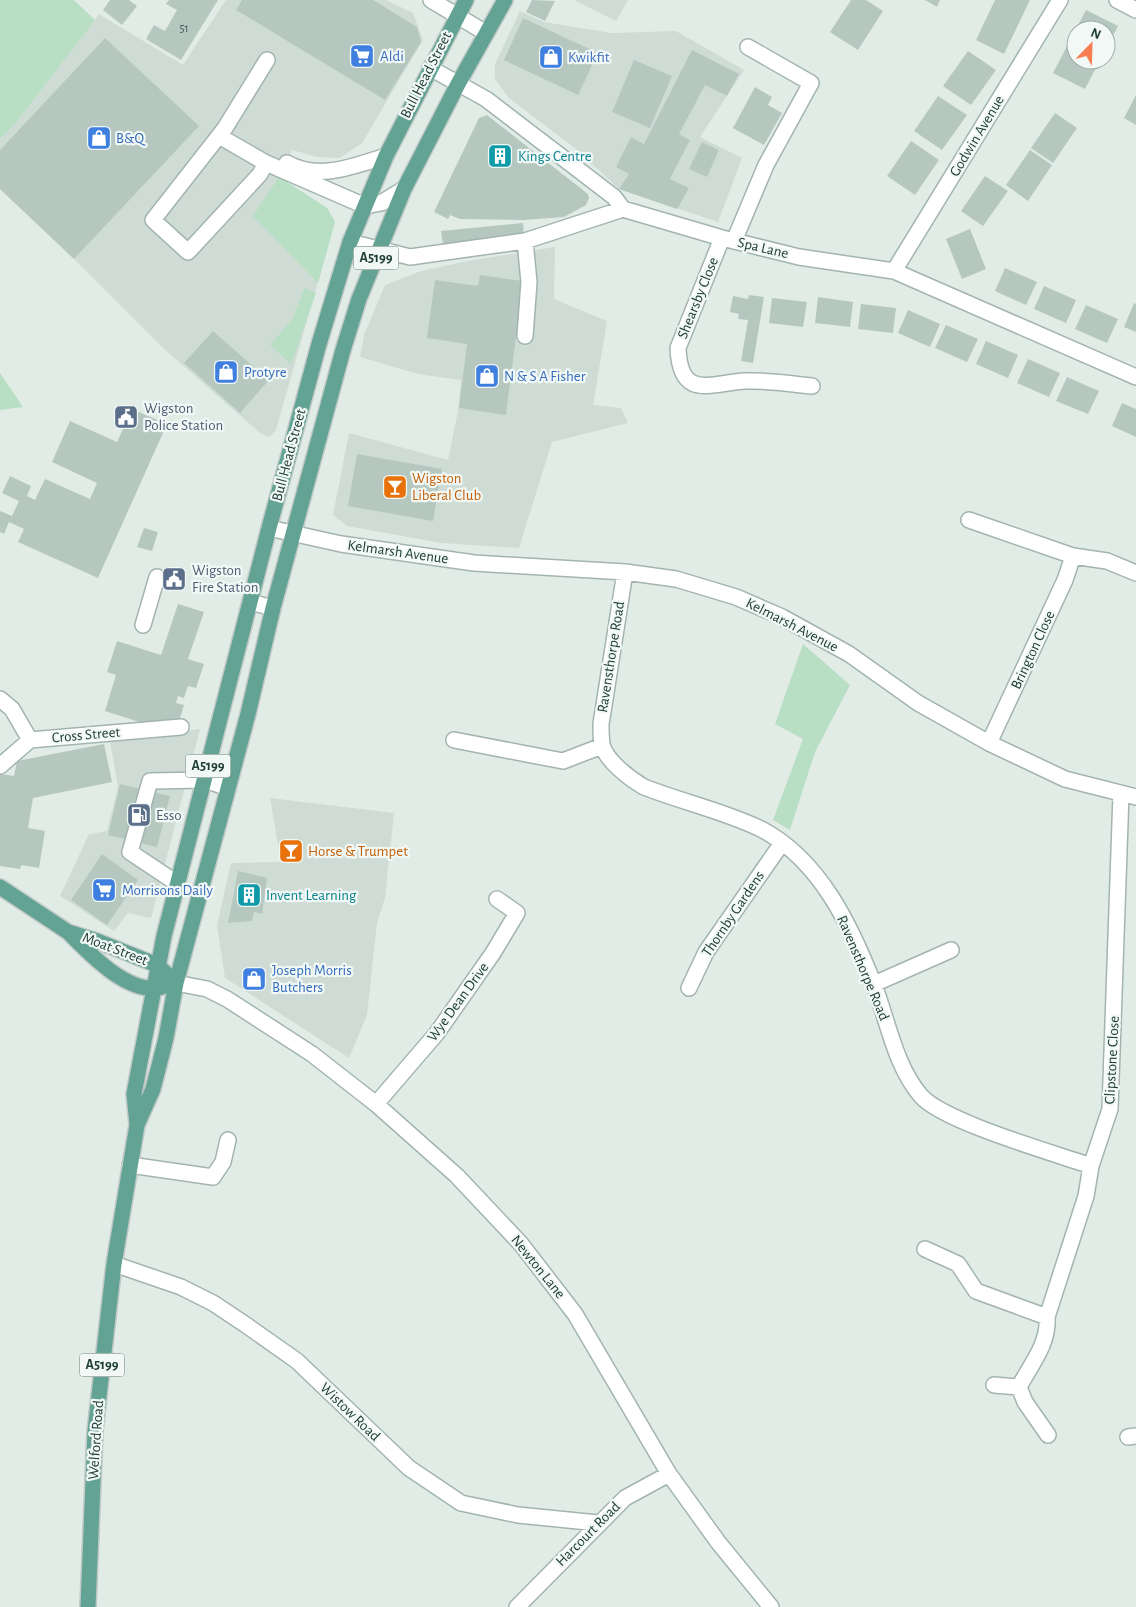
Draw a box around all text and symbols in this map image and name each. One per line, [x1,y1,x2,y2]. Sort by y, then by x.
north arrow [1066,20,1116,70]
house number: 51 [179,22,189,34]
text: N [1088,26,1103,42]
street label: Bull Head Street [398,29,454,121]
supermarket icon: Aldi [349,43,375,69]
shop icon: Kwikfit [538,44,564,70]
place label: Aldi [380,49,404,64]
place label: Kwikfit [568,50,610,65]
street label: Godwin Avenue [947,93,1007,179]
shop icon: B&Q [86,125,112,151]
place label: B&Q [116,131,145,146]
building icon: Kings Centre [487,143,513,169]
place label: Kings Centre [518,149,592,164]
street label: Spa Lane [736,235,790,261]
road number: A5199 [354,247,398,270]
street label: Shearsby Close [675,255,721,341]
shop icon: Protyre [213,359,239,385]
shop icon: N & S A Fisher [474,363,500,389]
place label: Protyre [244,365,287,380]
place label: N & S A Fisher [504,369,586,384]
place label: Wigston Police Station [144,401,223,433]
public building icon: Wigston Police Station [113,404,139,430]
street label: Bull Head Street [269,407,309,503]
place label: Wigston Liberal Club [412,471,481,503]
bar icon: Wigston Liberal Club [382,474,408,500]
street label: Kelmarsh Avenue [347,537,449,567]
place label: Wigston Fire Station [192,563,259,595]
public building icon: Wigston Fire Station [161,566,187,592]
street label: Kelmarsh Avenue [743,595,841,655]
street label: Ravensthorpe Road [595,600,627,714]
street label: Brington Close [1008,608,1058,692]
street label: Cross Street [51,725,121,745]
road number: A5199 [186,754,230,778]
fuel station icon: Esso [126,802,152,828]
place label: Esso [156,808,182,823]
bar icon: Horse & Trumpet [278,838,304,864]
place label: Horse & Trumpet [308,844,408,859]
street label: Thornby Gardens [699,869,767,959]
supermarket icon: Morrisons Daily [91,877,117,903]
building icon: Invent Learning [236,882,262,908]
place label: Morrisons Daily [122,883,214,898]
place label: Invent Learning [266,888,357,903]
street label: Ravensthorpe Road [834,913,892,1023]
street label: Moat Street [80,930,150,968]
street label: Wye Dean Drive [424,960,492,1044]
place label: Joseph Morris Butchers [272,963,352,995]
shop icon: Joseph Morris Butchers [241,966,267,992]
street label: Clipstone Close [1102,1015,1122,1105]
street label: Newton Lane [508,1232,568,1302]
road number: A5199 [80,1354,124,1376]
street label: Wistow Road [317,1380,383,1444]
street label: Welford Road [86,1399,106,1480]
street label: Harcourt Road [553,1499,623,1569]

